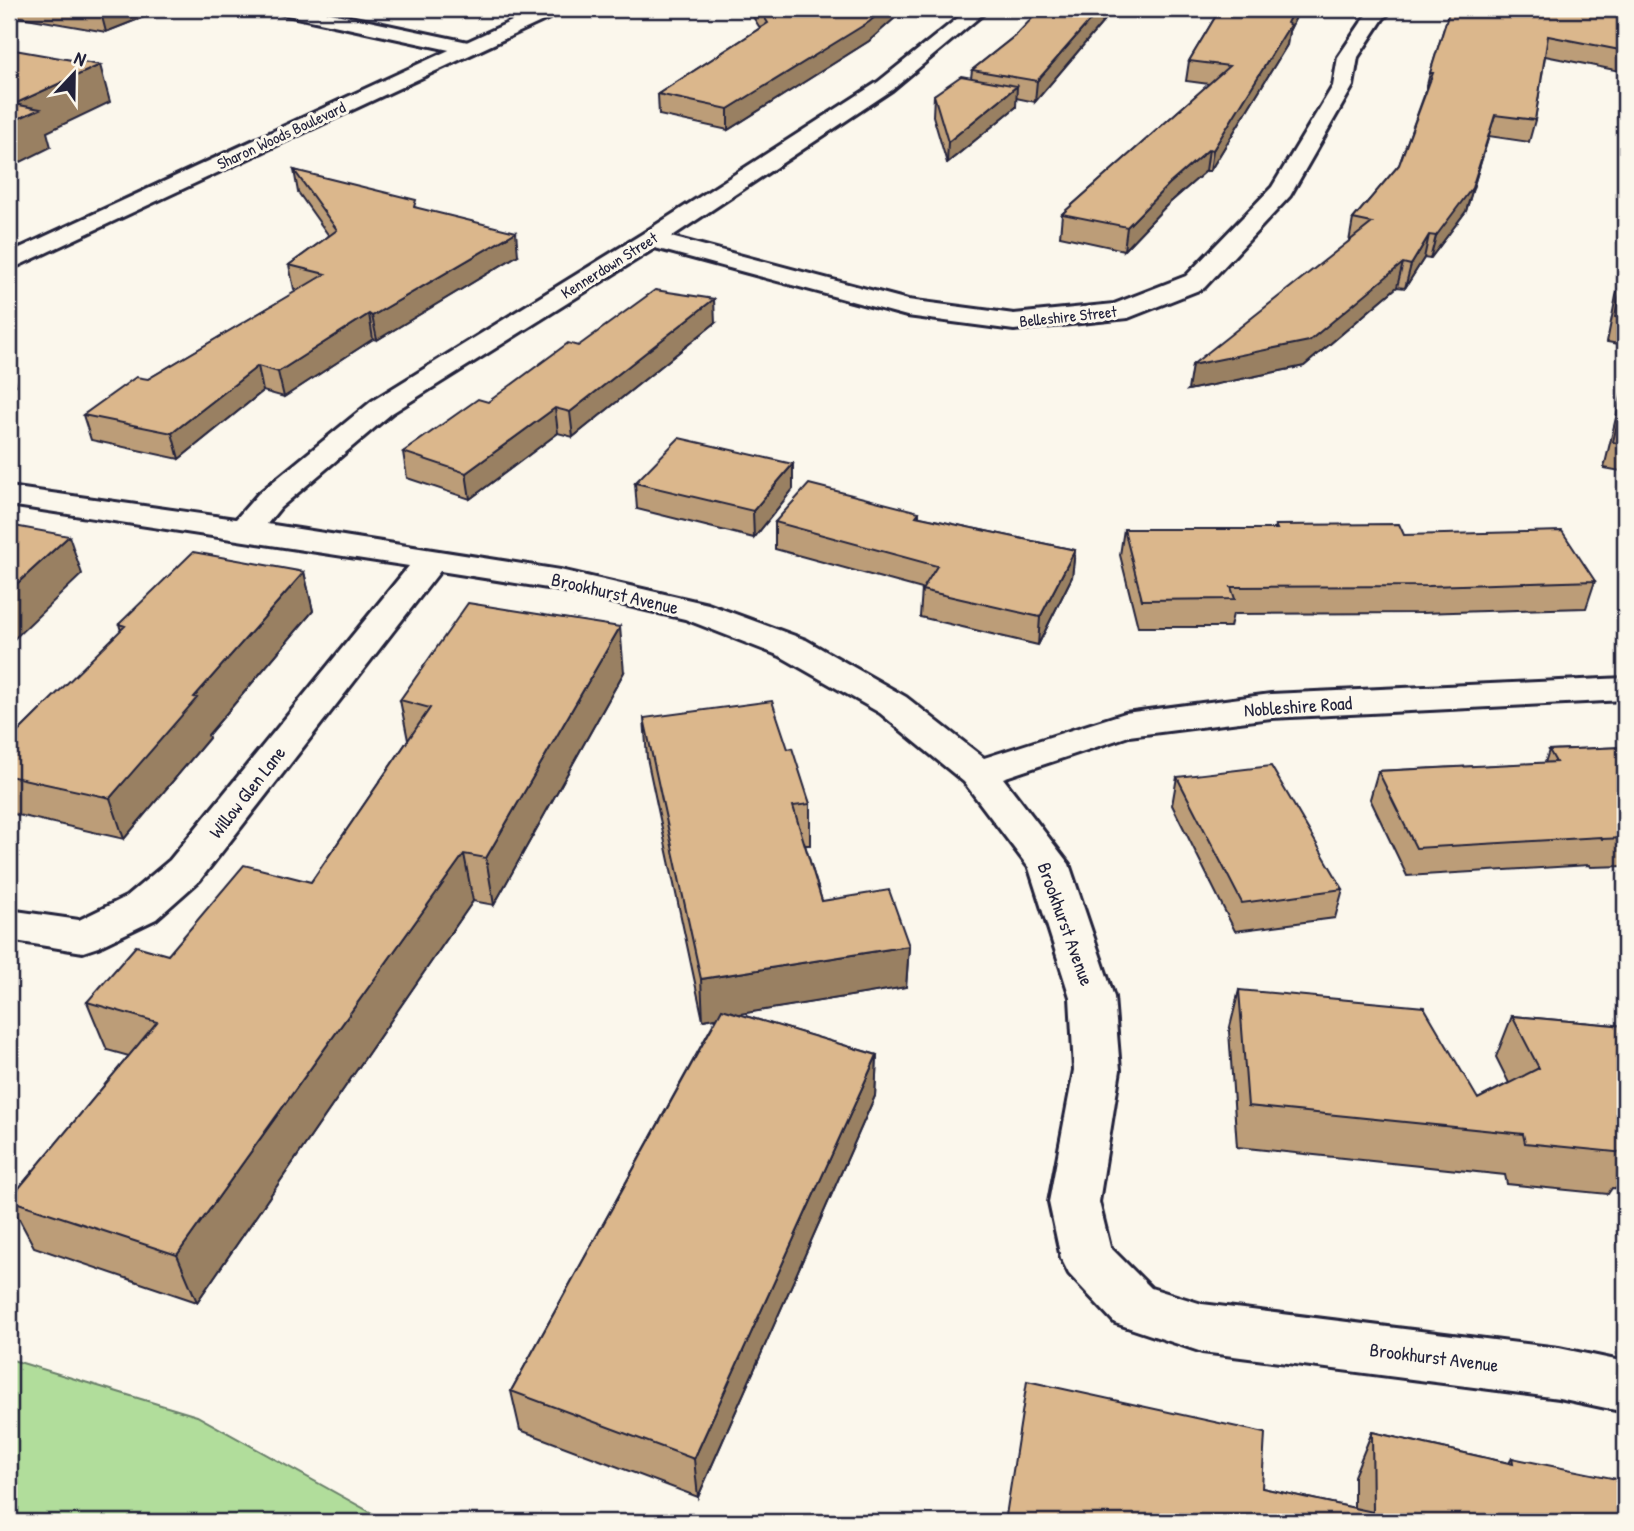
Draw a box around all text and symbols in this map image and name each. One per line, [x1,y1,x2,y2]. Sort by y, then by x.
north arrow [38,38,108,108]
text: N [71,44,90,72]
street label: Sharon Woods Boulevard [213,96,349,174]
street label: Kennerdown Street [557,226,662,303]
street label: Belleshire Street [1018,300,1118,332]
street label: Brookhurst Avenue [549,566,681,620]
street label: Nobleshire Road [1243,689,1353,723]
street label: Willow Glen Lane [203,740,291,843]
street label: Brookhurst Avenue [1032,859,1101,990]
street label: Brookhurst Avenue [1368,1336,1500,1378]

